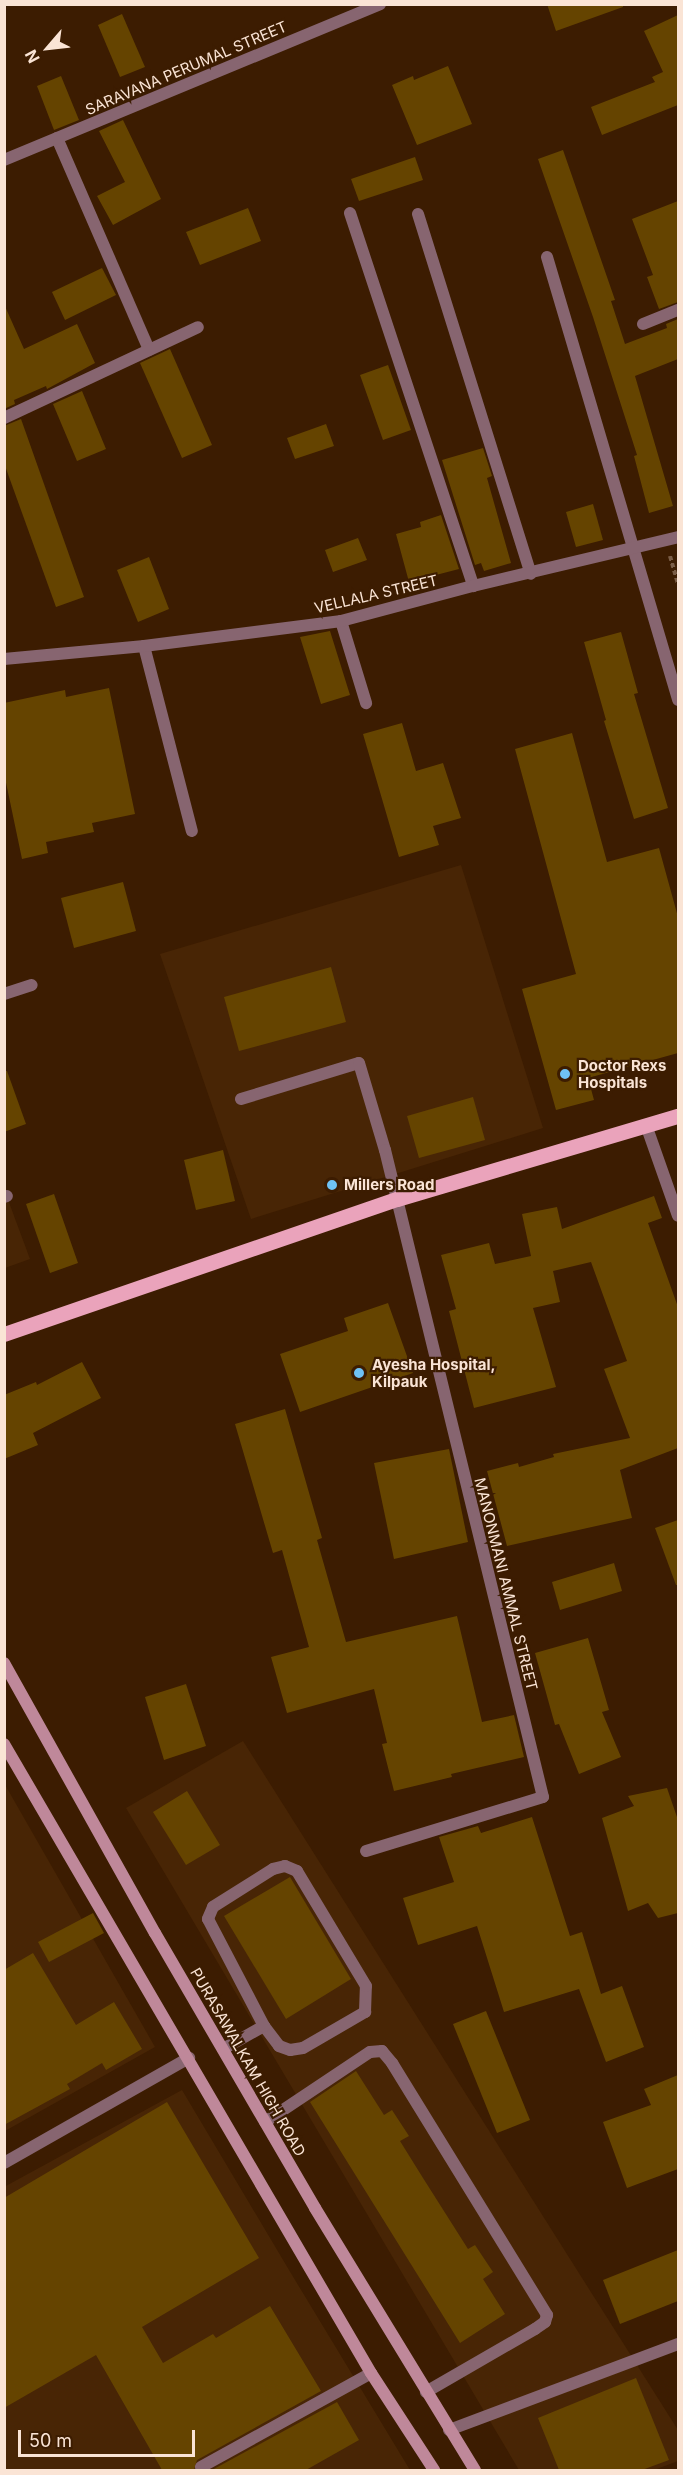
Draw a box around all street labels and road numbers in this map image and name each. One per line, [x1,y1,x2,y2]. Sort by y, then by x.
street label: SARAVANA PERUMAL STREET [83,17,289,119]
street label: VELLALA STREET [312,571,440,617]
street label: MANONMANI AMMAL STREET [471,1476,541,1692]
street label: PURASAWALKAM HIGH ROAD [187,1965,309,2159]

